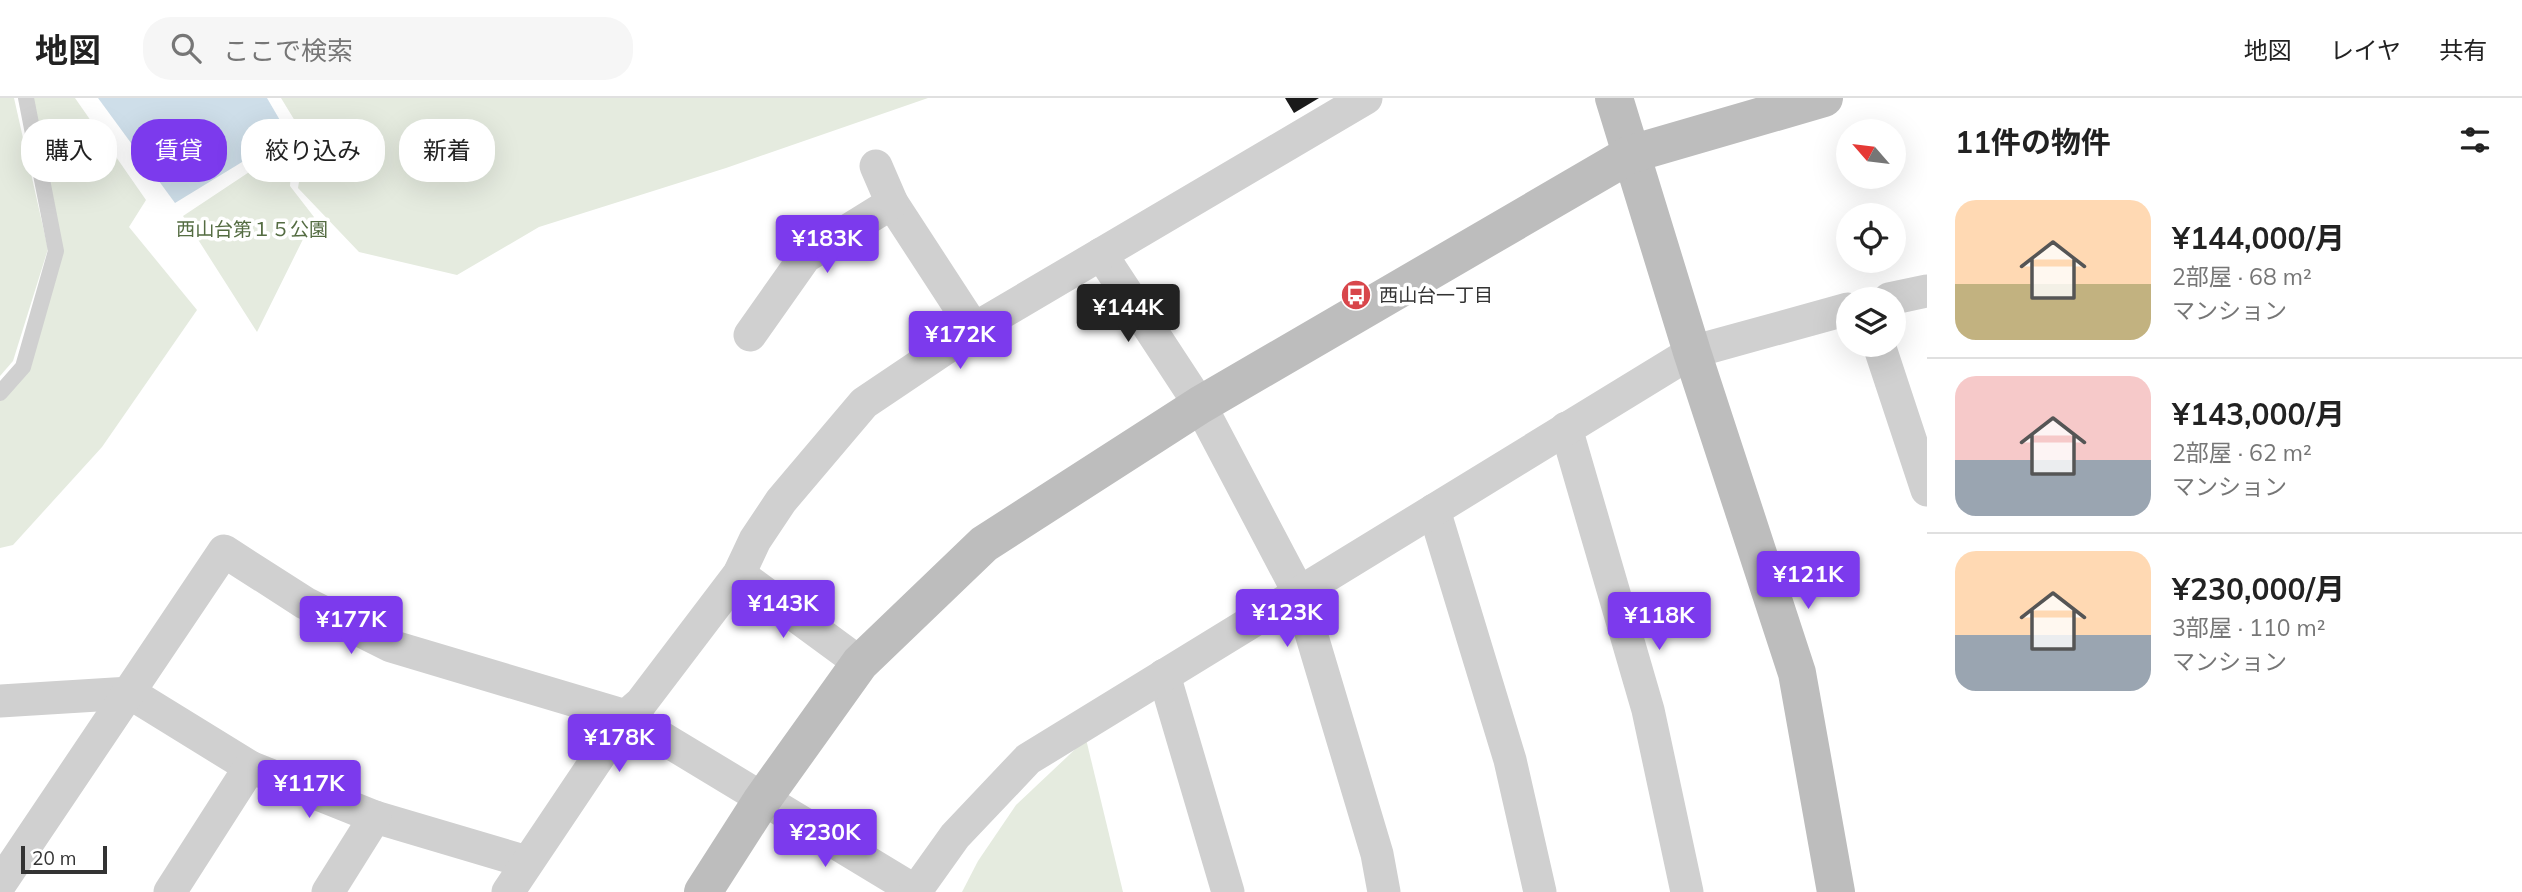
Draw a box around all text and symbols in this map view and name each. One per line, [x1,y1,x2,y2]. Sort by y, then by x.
search box [143,17,633,80]
text: 地図 [35,29,101,70]
icon: search [167,29,205,67]
text: ここで検索 [223,34,353,67]
text: 地図 [2244,35,2292,65]
text: レイヤ [2330,35,2401,65]
text: 共有 [2439,35,2487,65]
chip: 購入 [21,119,117,182]
chip: 賃貸 [131,119,227,182]
chip: 絞り込み [241,119,385,182]
chip: 新着 [399,119,495,182]
north arrow [1836,119,1906,189]
map controls [1836,119,1906,357]
icon: filters [2456,121,2494,159]
text: 11件の物件 [1955,123,2111,161]
button: locate [1836,203,1906,273]
pin: ¥183K [778,216,876,275]
park label: 西山台第１５公園 [176,217,328,241]
text: ¥144,000/月 [2172,219,2345,257]
text: ¥183K [792,223,862,252]
icon: home [2011,228,2095,312]
text: 2部屋 · 68 m² [2172,262,2312,291]
bus stop icon: 西山台一丁目 [1339,278,1373,312]
place label: 西山台一丁目 [1379,283,1493,307]
pin: ¥144K [1079,285,1177,344]
button: layers [1836,287,1906,357]
text: ¥144K [1093,292,1163,321]
text: マンション [2172,296,2287,325]
pin: ¥172K [911,312,1009,371]
text: ¥172K [925,319,995,348]
text: ¥143,000/月 [2172,395,2345,433]
icon: home [2011,404,2095,488]
text: 2部屋 · 62 m² [2172,438,2312,467]
text: マンション [2172,472,2287,501]
pin: ¥121K [1759,552,1857,611]
text: ¥121K [1773,559,1843,588]
text: ¥230,000/月 [2172,570,2345,608]
icon: home [2011,579,2095,663]
pin: ¥143K [734,580,832,640]
text: ¥143K [748,588,818,617]
pin: ¥123K [1238,589,1336,649]
pin: ¥118K [1610,592,1708,652]
pin: ¥177K [302,596,400,656]
text: ¥123K [1252,597,1322,626]
text: ¥118K [1624,600,1694,629]
text: ¥177K [316,604,386,633]
text: 3部屋 · 110 m² [2172,613,2325,642]
text: マンション [2172,647,2287,676]
pin: ¥178K [570,714,668,774]
text: ¥178K [584,722,654,751]
pin: ¥117K [260,760,358,820]
text: ¥117K [274,768,344,797]
pin: ¥230K [776,810,874,869]
text: ¥230K [790,817,860,846]
scale bar [21,843,107,875]
text: 20 m [32,846,76,870]

